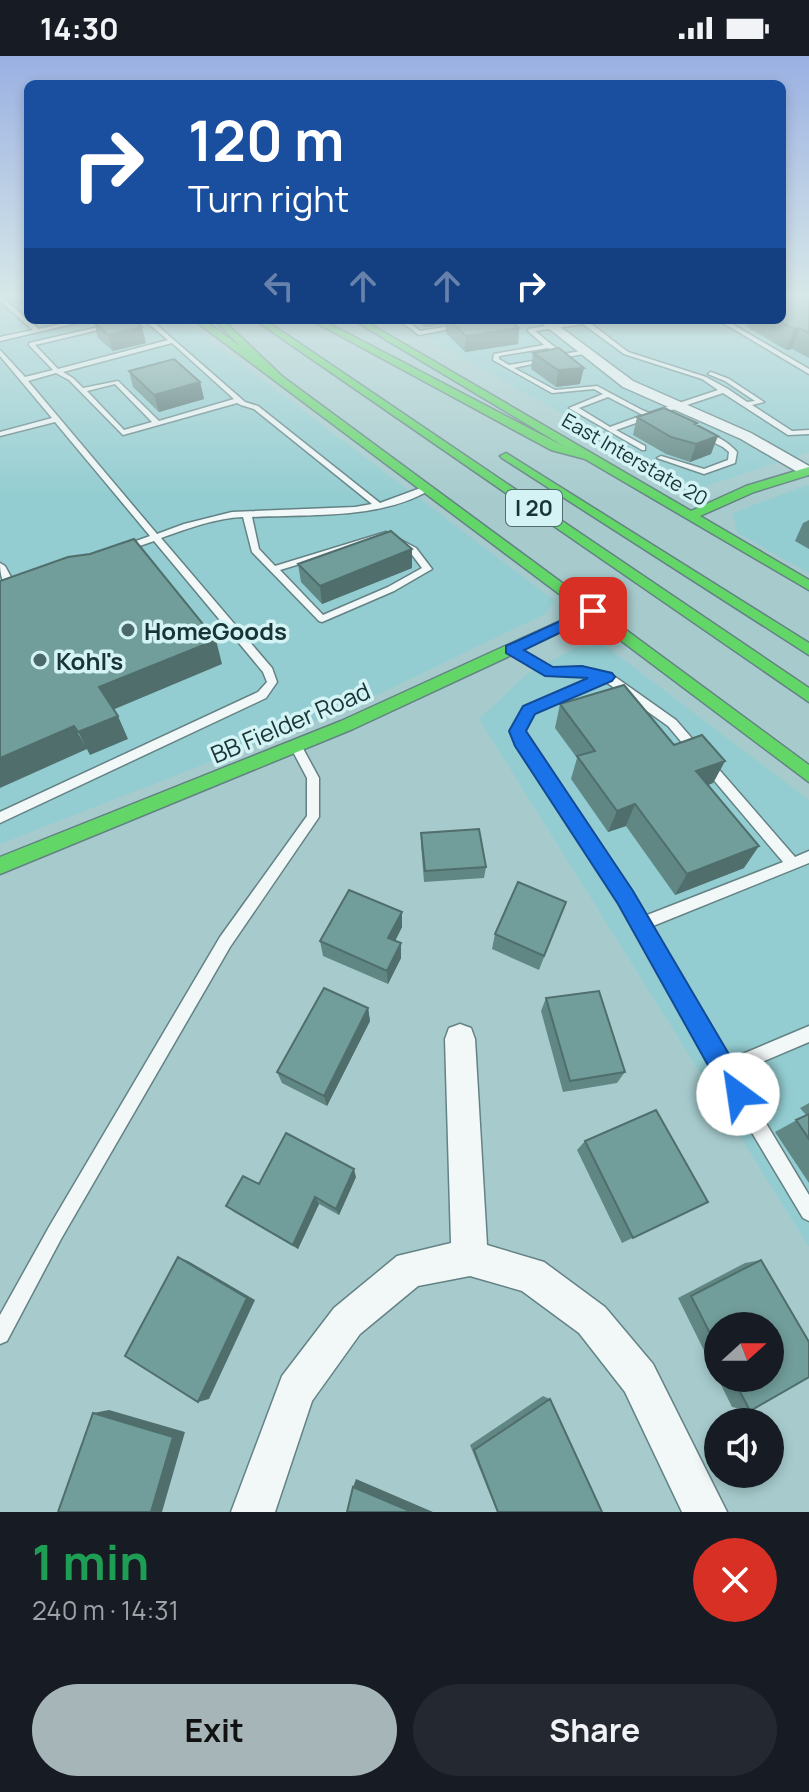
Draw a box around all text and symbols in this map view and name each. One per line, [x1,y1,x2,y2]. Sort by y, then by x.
text: 14:30 [40,8,119,49]
text: 120 m [188,101,344,178]
icon: right [56,112,160,216]
text: Turn right [188,174,349,223]
icon: left [257,264,301,308]
icon: ahead [341,264,385,308]
icon: ahead [425,264,469,308]
icon: right [509,264,553,308]
street label: East Interstate 20 [557,406,713,512]
road number: I 20 [506,490,562,526]
pin [559,577,627,645]
icon: arrive [571,589,615,633]
place label: HomeGoods [144,614,287,647]
marker: HomeGoods [119,621,137,639]
place label: Kohl's [56,644,123,677]
marker: Kohl's [31,651,49,669]
street label: BB Fielder Road [205,674,375,770]
position arrow [696,1052,780,1136]
north arrow [704,1312,784,1392]
map controls [704,1312,784,1488]
button: sound [704,1408,784,1488]
text: 1 min [32,1529,149,1594]
button: close [693,1538,777,1622]
text: 240 m · 14:31 [32,1592,179,1628]
button: Exit [32,1684,397,1776]
button: Share [413,1684,777,1776]

